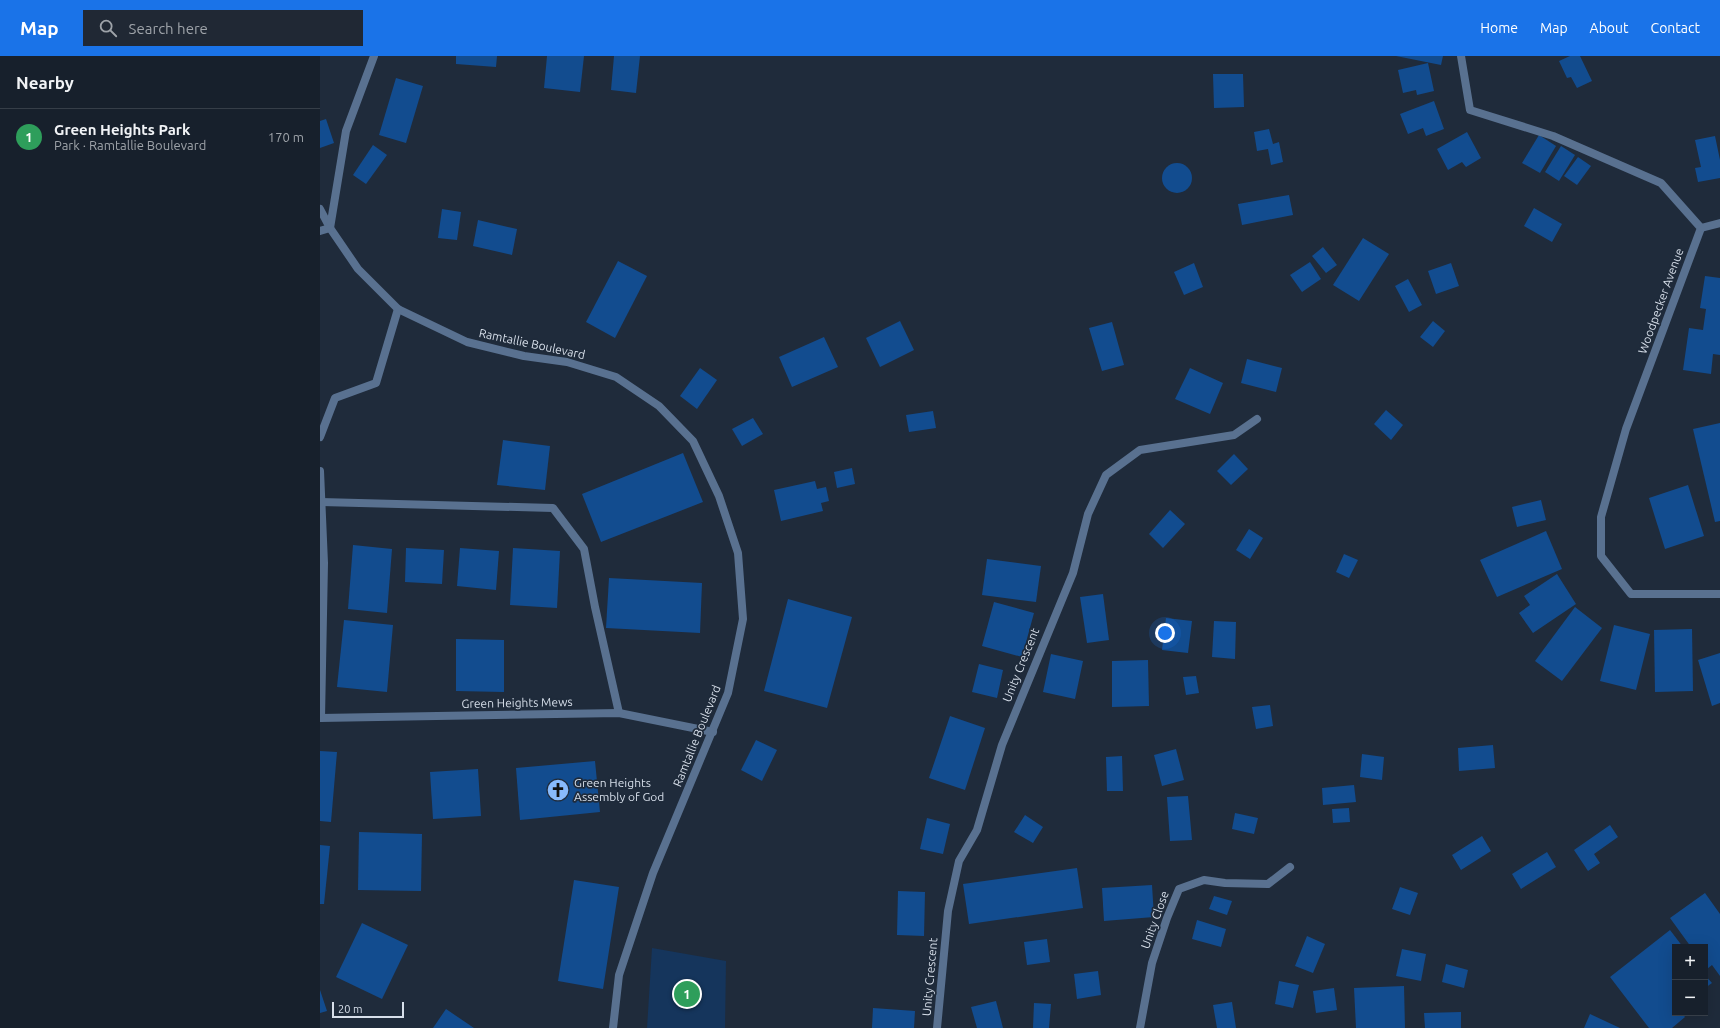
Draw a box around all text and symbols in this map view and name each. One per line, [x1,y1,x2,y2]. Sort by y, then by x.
search box [83,10,363,46]
text: Map [20,17,59,39]
icon: search [97,17,119,39]
text: Search here [129,20,208,37]
text: Home [1480,20,1518,36]
text: Map [1540,20,1568,36]
text: About [1590,20,1629,36]
text: Contact [1651,20,1700,36]
text: Nearby [16,73,74,92]
text: Green Heights Park [54,121,190,138]
text: 1 [25,130,33,144]
text: 170 m [268,130,304,144]
text: Park · Ramtallie Boulevard [54,138,206,152]
street label: Woodpecker Avenue [1635,246,1686,355]
street label: Ramtallie Boulevard [478,326,586,361]
your location [1155,623,1175,643]
street label: Unity Crescent [1000,626,1041,704]
street label: Ramtallie Boulevard [670,683,723,788]
street label: Green Heights Mews [461,695,573,710]
place label: Green Heights Assembly of God [574,776,664,803]
church icon: Green Heights Assembly of God [545,777,571,803]
street label: Unity Close [1138,889,1171,951]
street label: Unity Crescent [920,937,939,1017]
map controls [1672,944,1708,1016]
button: + [1672,944,1708,980]
pin: 1 [674,979,700,1009]
button: − [1672,980,1708,1016]
scale bar [332,1000,404,1019]
text: 20 m [338,1003,362,1015]

